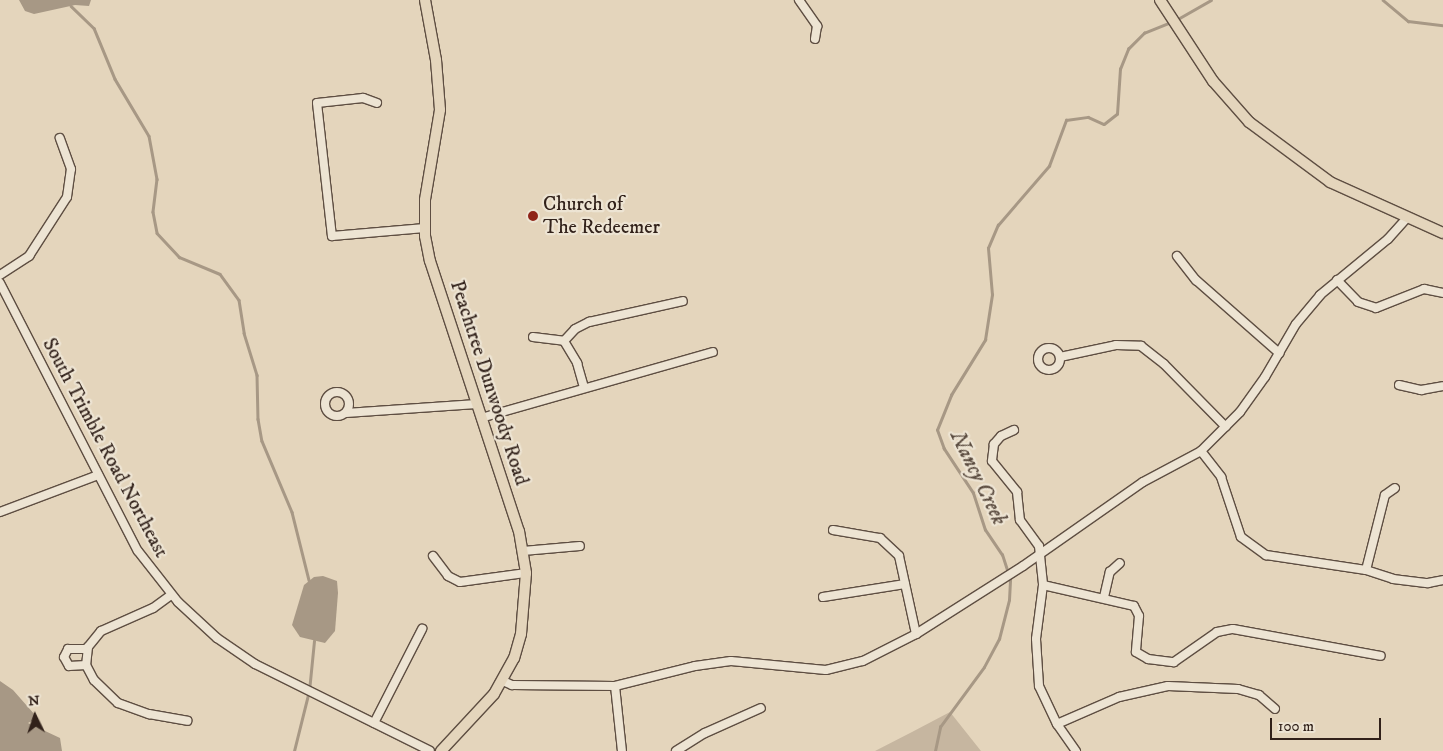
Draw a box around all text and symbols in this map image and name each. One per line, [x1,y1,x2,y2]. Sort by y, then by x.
place label: Church of The Redeemer [543,193,660,240]
marker: Church of The Redeemer [527,210,539,222]
street label: Peachtree Dunwoody Road [445,278,533,488]
street label: South Trimble Road Northeast [37,334,173,562]
water label: Nancy Creek [944,427,1012,529]
north arrow [10,691,60,741]
text: N [28,692,40,710]
scale bar [1273,708,1384,740]
text: 100 m [1278,717,1314,736]

